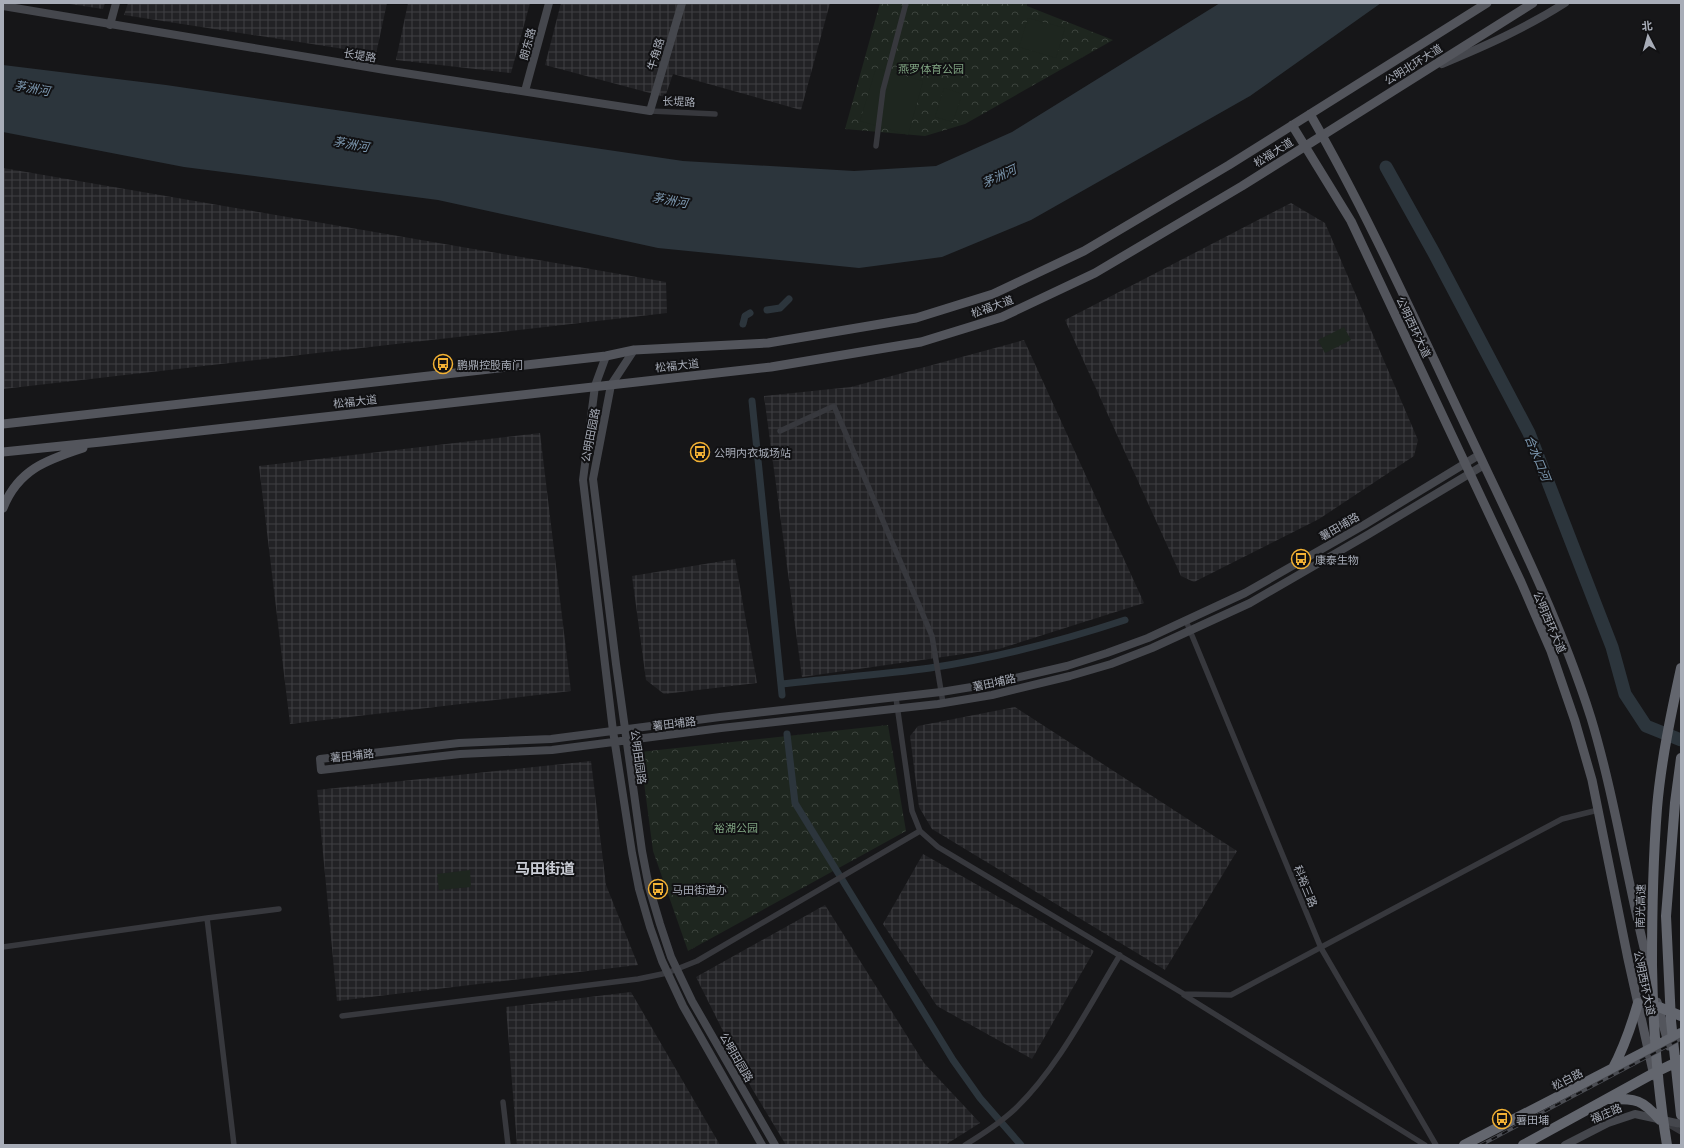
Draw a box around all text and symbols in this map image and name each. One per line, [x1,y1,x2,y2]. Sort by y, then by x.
north arrow [1628,16,1668,56]
text: 北 [1641,18,1653,34]
street label: 朗东路 [515,26,539,62]
street label: 牛角路 [643,36,667,72]
street label: 公明北环大道 [1381,40,1445,88]
street label: 长堤路 [343,45,377,65]
park label: 燕罗体育公园 [898,61,964,76]
water label: 茅洲河 [13,77,53,100]
street label: 长堤路 [662,93,696,109]
water label: 茅洲河 [332,133,372,156]
street label: 松福大道 [1250,134,1296,170]
water label: 茅洲河 [979,160,1021,191]
water label: 茅洲河 [651,189,691,212]
street label: 松福大道 [969,291,1015,321]
street label: 公明西环大道 [1393,294,1435,360]
bus stop icon: 鹏鼎控股南门 [432,353,454,375]
street label: 松福大道 [654,355,700,375]
place label: 鹏鼎控股南门 [457,357,523,372]
street label: 松福大道 [332,391,378,411]
street label: 公明田园路 [577,407,603,463]
water label: 合水口河 [1521,433,1556,485]
bus stop icon: 公明内衣城场站 [689,441,711,463]
place label: 公明内衣城场站 [714,445,791,460]
street label: 薯田埔路 [1316,509,1362,543]
bus stop icon: 康泰生物 [1290,548,1312,570]
place label: 康泰生物 [1315,552,1359,567]
street label: 公明西环大道 [1530,589,1570,655]
street label: 薯田埔路 [971,670,1017,694]
street label: 薯田埔路 [651,713,697,733]
street label: 公明田园路 [628,729,650,785]
street label: 薯田埔路 [329,745,375,765]
park label: 裕湖公园 [714,820,758,835]
district label: 马田街道 [515,858,575,878]
street label: 科裕三路 [1291,863,1321,909]
bus stop icon: 马田街道办 [647,878,669,900]
place label: 马田街道办 [672,882,727,897]
street label: 南光高速 [1632,884,1648,928]
street label: 公明西环大道 [1631,949,1659,1017]
street label: 公明田园路 [717,1029,757,1085]
street label: 松白路 [1549,1065,1585,1093]
street label: 福庄路 [1588,1100,1624,1126]
bus stop icon: 薯田埔 [1491,1108,1513,1130]
place label: 薯田埔 [1516,1112,1549,1127]

